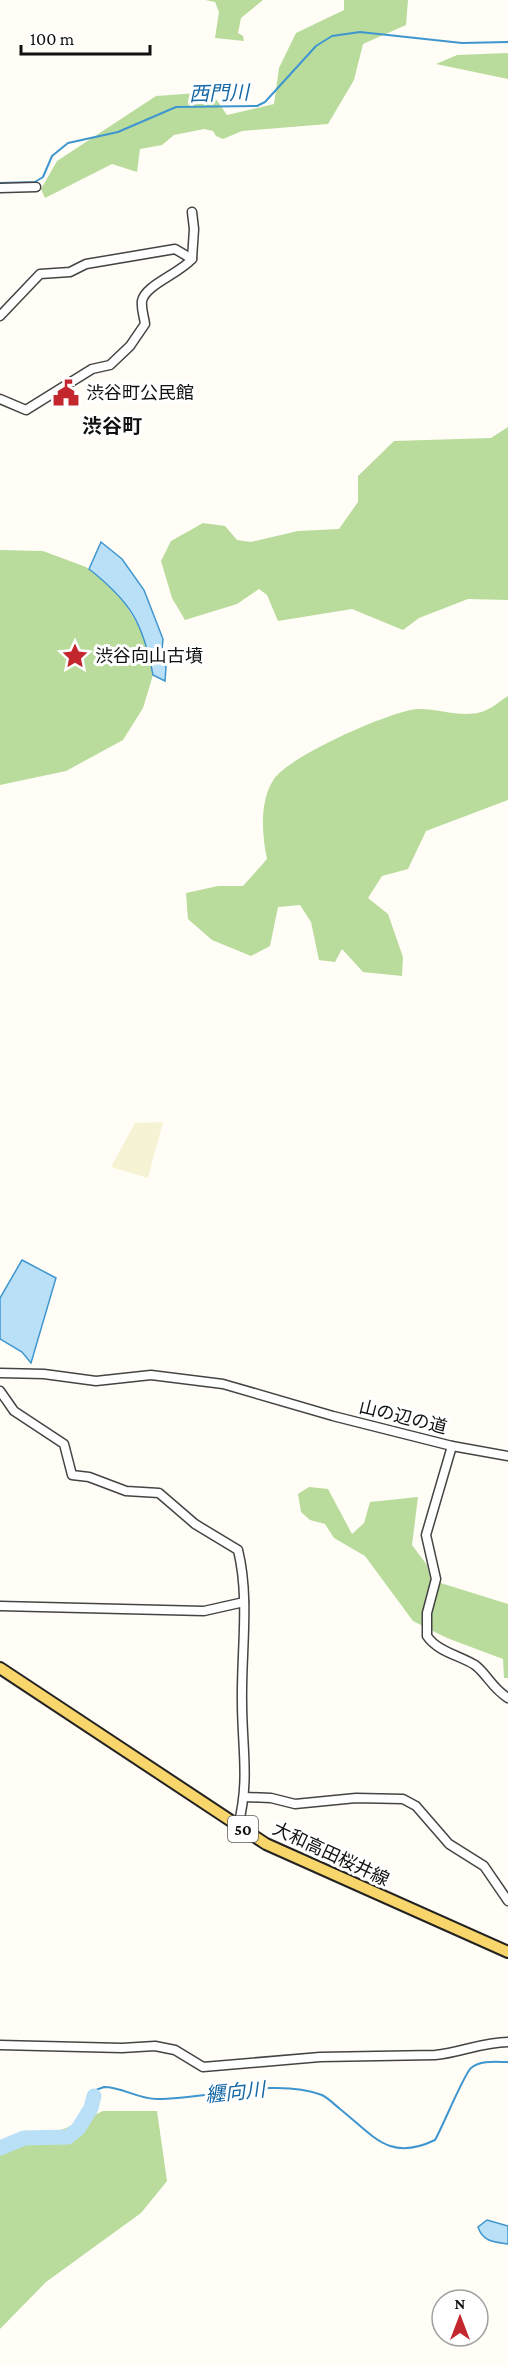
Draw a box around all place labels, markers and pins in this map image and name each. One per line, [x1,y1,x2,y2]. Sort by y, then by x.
public building icon: 渋谷町公民館 [51,378,81,408]
place label: 渋谷町公民館 [86,383,194,403]
place icon: 渋谷向山古墳 [60,641,90,671]
place label: 渋谷向山古墳 [95,646,203,666]

